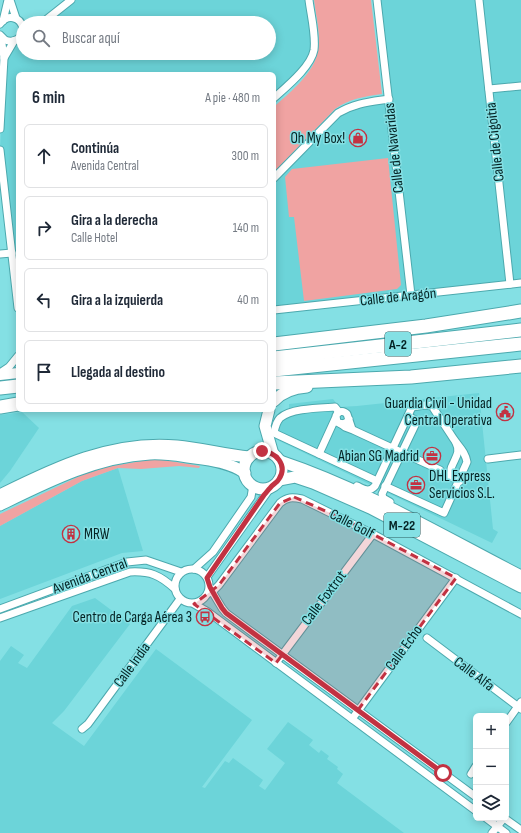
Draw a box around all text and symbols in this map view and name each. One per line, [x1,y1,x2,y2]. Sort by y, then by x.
search box [16,16,276,60]
icon: search [30,27,52,49]
text: Buscar aquí [62,29,120,48]
text: 6 min [32,88,65,108]
text: A pie · 480 m [205,90,260,106]
street label: Calle de Cigoitia [481,101,509,183]
street label: Calle de Navaridas [380,102,408,194]
shop icon: Oh My Box! [348,128,368,148]
place label: Oh My Box! [290,129,345,148]
text: Continúa [71,139,119,158]
icon: ahead [33,145,55,167]
text: 300 m [232,148,259,164]
text: Avenida Central [71,158,139,174]
text: Gira a la derecha [71,211,158,230]
icon: right [33,217,55,239]
text: 140 m [233,220,259,236]
text: Calle Hotel [71,230,118,246]
street label: Calle de Aragón [359,284,437,310]
icon: left [33,289,55,311]
text: Gira a la izquierda [71,291,163,310]
text: 40 m [237,292,259,308]
road number: A-2 [385,332,411,356]
icon: arrive [33,361,55,383]
text: Llegada al destino [71,363,165,382]
place label: Guardia Civil - Unidad Central Operativa [385,394,492,430]
public building icon: Guardia Civil - Unidad Central Operativa [495,402,515,422]
route end [253,442,271,460]
office icon: Abian SG Madrid [422,446,442,466]
place label: Abian SG Madrid [337,447,419,466]
place label: DHL Express Servicios S.L. [429,467,495,503]
office icon: DHL Express Servicios S.L. [406,475,426,495]
street label: Calle Golf [326,505,378,544]
road number: M-22 [384,513,420,537]
building icon: MRW [61,524,81,544]
place label: MRW [84,525,110,544]
street label: Avenida Central [49,554,130,599]
street label: Calle Foxtrot [297,567,351,629]
bus stop icon: Centro de Carga Aérea 3 [195,607,215,627]
place label: Centro de Carga Aérea 3 [73,608,192,627]
street label: Calle Echo [381,622,427,674]
street label: Calle India [109,639,155,691]
street label: Calle Alfa [450,653,498,696]
map controls [473,713,509,821]
button: + [473,713,509,749]
button: − [473,749,509,785]
route start [434,764,452,782]
button: layers [473,785,509,821]

